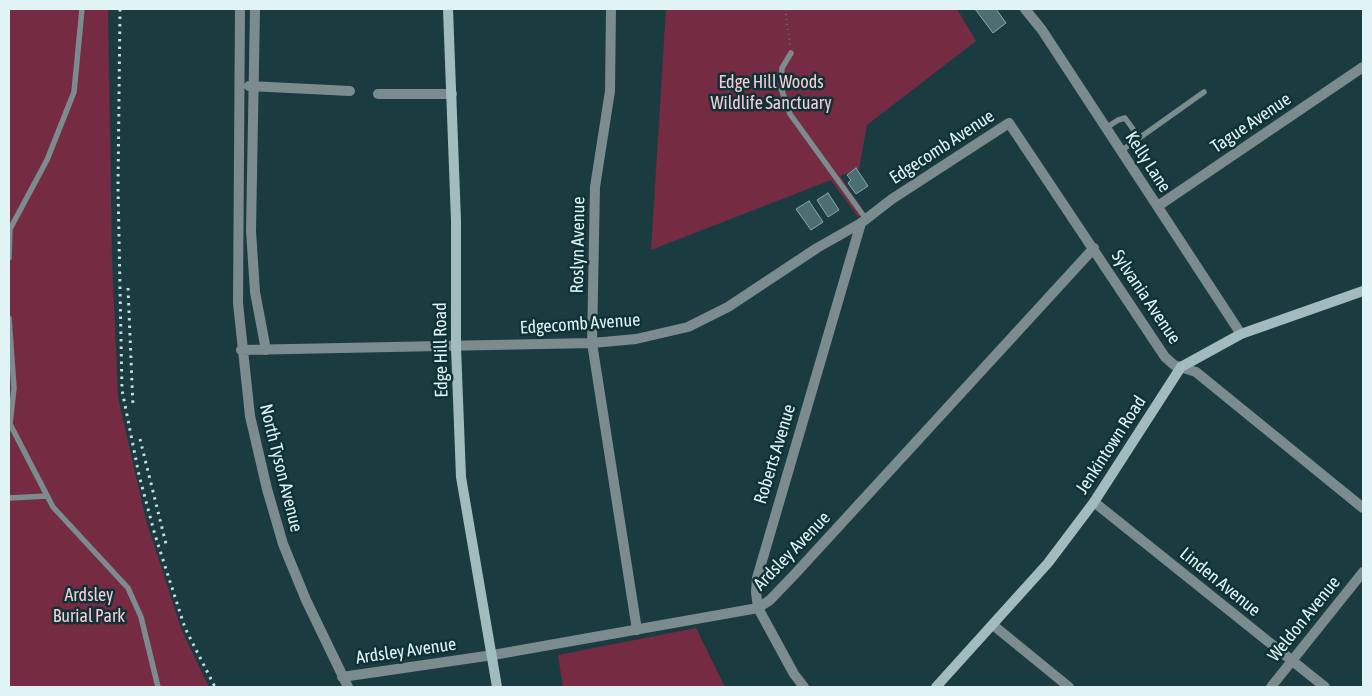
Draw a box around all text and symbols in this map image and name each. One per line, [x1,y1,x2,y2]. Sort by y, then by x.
park label: Edge Hill Woods Wildlife Sanctuary [710,71,832,114]
street label: Tague Avenue [1207,88,1295,158]
street label: Edgecomb Avenue [886,105,998,189]
street label: Kelly Lane [1120,128,1176,196]
street label: Roslyn Avenue [566,196,590,294]
street label: Sylvania Avenue [1107,246,1185,348]
street label: Edge Hill Road [429,302,453,398]
street label: Edgecomb Avenue [519,309,641,339]
street label: Jenkintown Road [1071,392,1151,498]
street label: North Tyson Avenue [255,402,307,534]
street label: Roberts Avenue [750,402,800,506]
street label: Ardsley Avenue [749,507,835,595]
street label: Linden Avenue [1175,543,1265,621]
street label: Weldon Avenue [1263,572,1345,666]
park label: Ardsley Burial Park [53,584,125,626]
street label: Ardsley Avenue [354,633,458,669]

